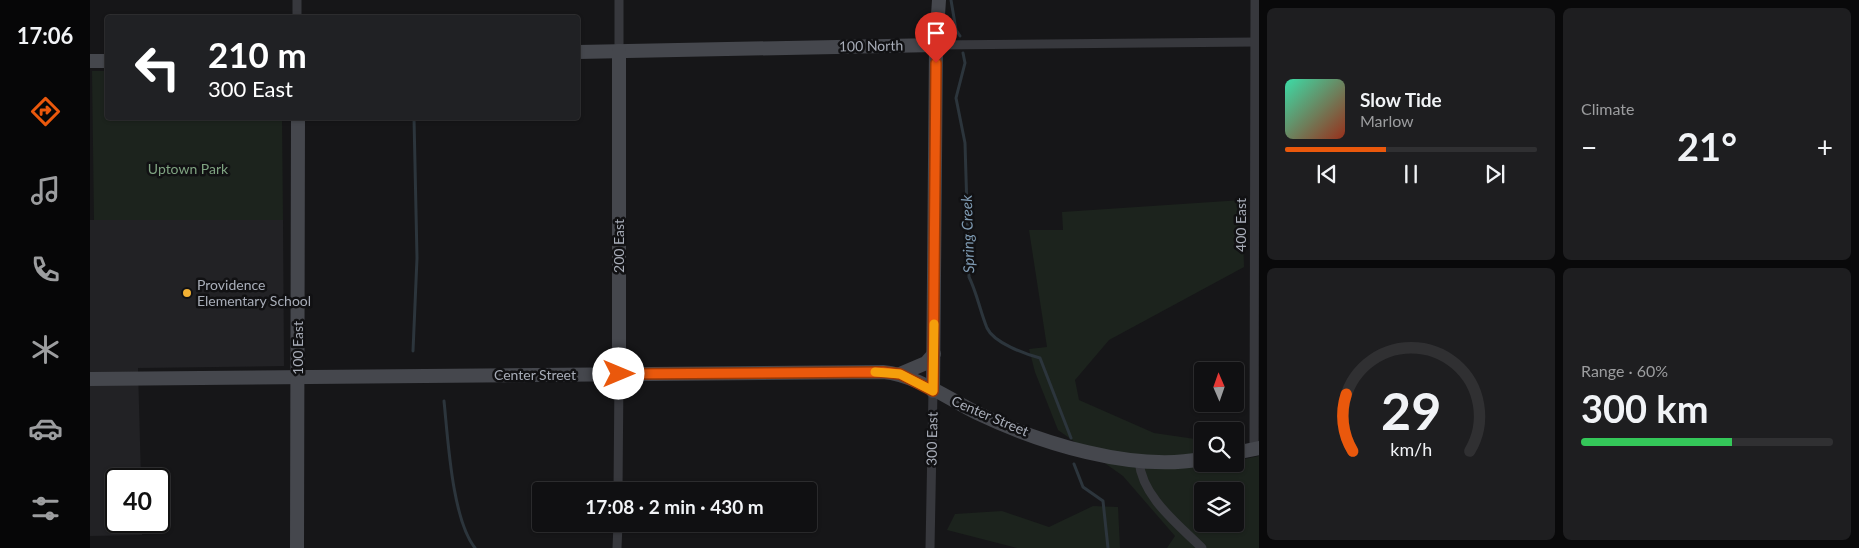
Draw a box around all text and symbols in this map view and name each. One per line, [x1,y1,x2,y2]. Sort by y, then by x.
pin [915,12,957,63]
icon: arrive [922,19,950,47]
text: 17:06 [17,22,73,49]
text: 210 m [208,33,307,75]
icon: left [125,35,190,100]
street label: 100 North [839,36,903,55]
text: 300 East [208,75,293,102]
text: Slow Tide [1360,88,1442,111]
icon: directions [28,94,63,129]
text: Climate [1581,99,1634,118]
text: Marlow [1360,111,1414,130]
text: 21° [1677,123,1737,169]
text: − [1581,130,1597,164]
text: + [1817,130,1833,164]
park label: Uptown Park [148,160,229,177]
icon: previous [1313,160,1341,188]
icon: pause [1397,160,1425,188]
icon: next [1481,160,1509,188]
icon: music [28,173,63,208]
water label: Spring Creek [957,194,977,273]
street label: 400 East [1232,198,1249,252]
street label: 200 East [610,219,627,273]
icon: phone [28,252,63,287]
place label: Providence Elementary School [197,276,311,309]
marker: Providence Elementary School [181,287,193,299]
street label: 100 East [289,321,306,375]
icon: climate [28,332,63,367]
position arrow [592,347,644,399]
text: Range · 60% [1581,361,1668,380]
north arrow [1194,362,1244,412]
map controls [1194,362,1244,532]
street label: Center Street [494,366,576,383]
text: 29 [1381,379,1441,441]
text: 300 km [1581,385,1709,431]
street label: Center Street [949,392,1031,439]
icon: car [28,411,63,446]
street label: 300 East [923,412,940,466]
button: search [1194,422,1244,472]
text: km/h [1390,438,1432,460]
speed limit sign: 40 [105,468,170,533]
button: layers [1194,482,1244,532]
icon: filters [28,491,63,526]
text: 17:08 · 2 min · 430 m [585,495,764,518]

